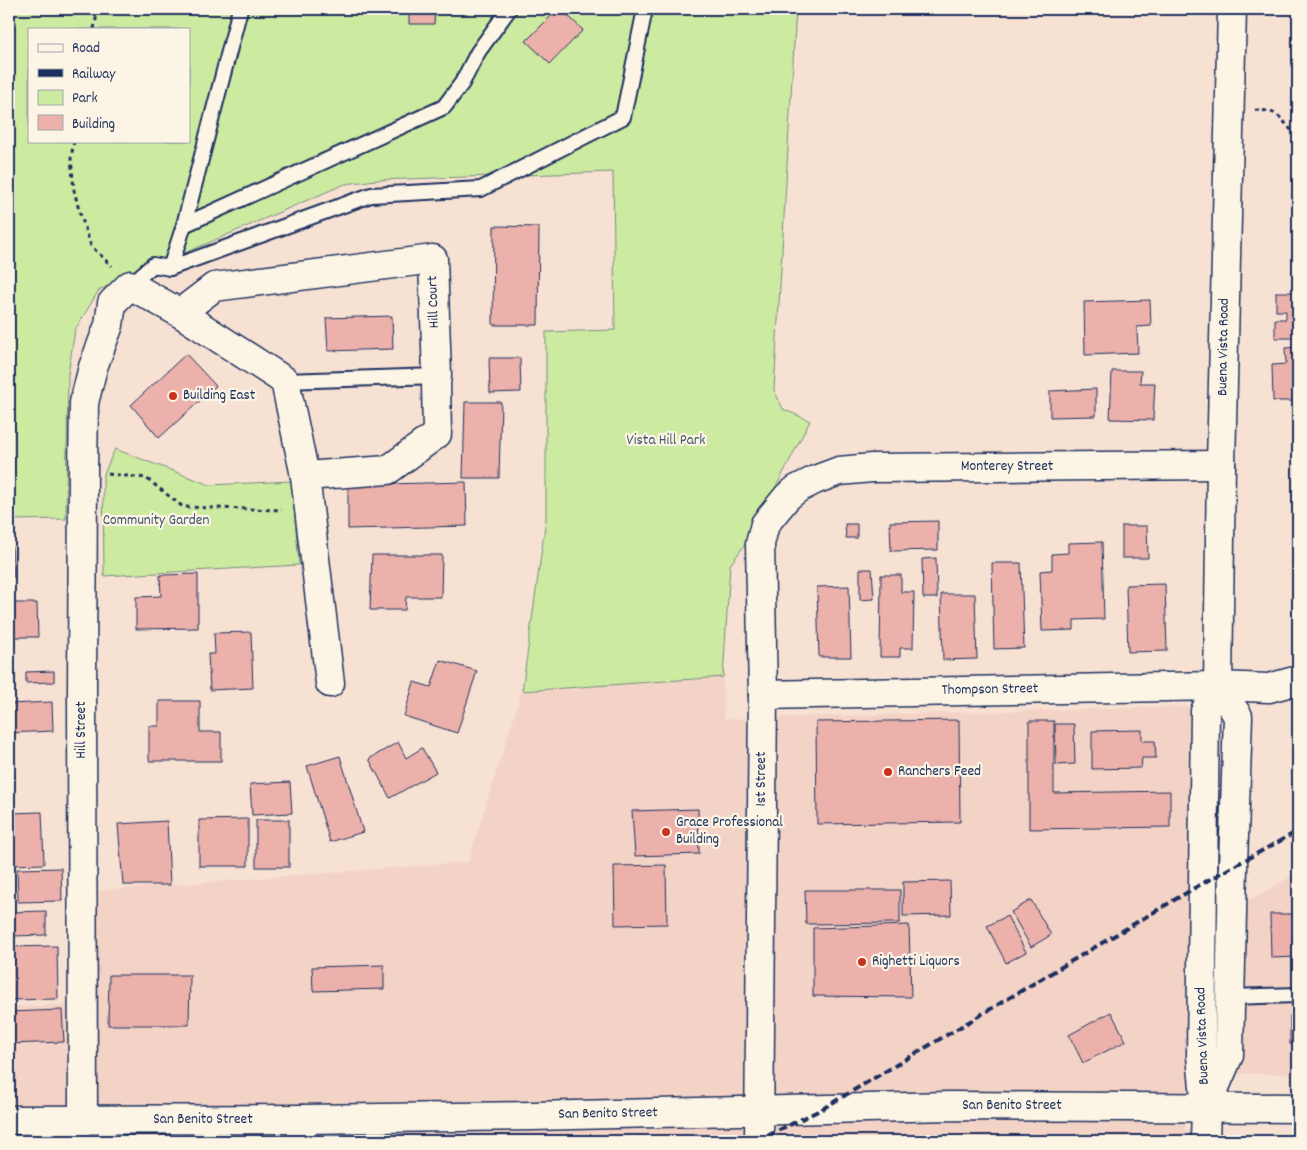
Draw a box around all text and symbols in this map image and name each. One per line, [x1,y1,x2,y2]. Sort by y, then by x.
legend [28,28,190,142]
text: Road [72,38,100,60]
text: Railway [72,64,116,86]
text: Park [72,88,98,110]
text: Building [72,114,115,136]
street label: Hill Court [422,275,446,329]
street label: Buena Vista Road [1212,298,1236,396]
place label: Building East [183,385,256,407]
marker: Building East [167,390,179,402]
park label: Vista Hill Park [627,430,705,452]
street label: Monterey Street [961,456,1054,478]
park label: Community Garden [103,510,209,532]
street label: Thompson Street [942,678,1039,702]
street label: Hill Street [71,701,93,759]
street label: 1st Street [751,751,773,807]
place label: Ranchers Feed [898,761,981,783]
marker: Ranchers Feed [882,766,894,778]
place label: Grace Professional Building [676,812,783,851]
marker: Grace Professional Building [660,826,672,838]
place label: Righetti Liquors [872,951,960,973]
marker: Righetti Liquors [856,956,868,968]
street label: Buena Vista Road [1190,987,1216,1085]
street label: San Benito Street [962,1095,1062,1117]
street label: San Benito Street [558,1102,658,1126]
street label: San Benito Street [153,1109,253,1131]

